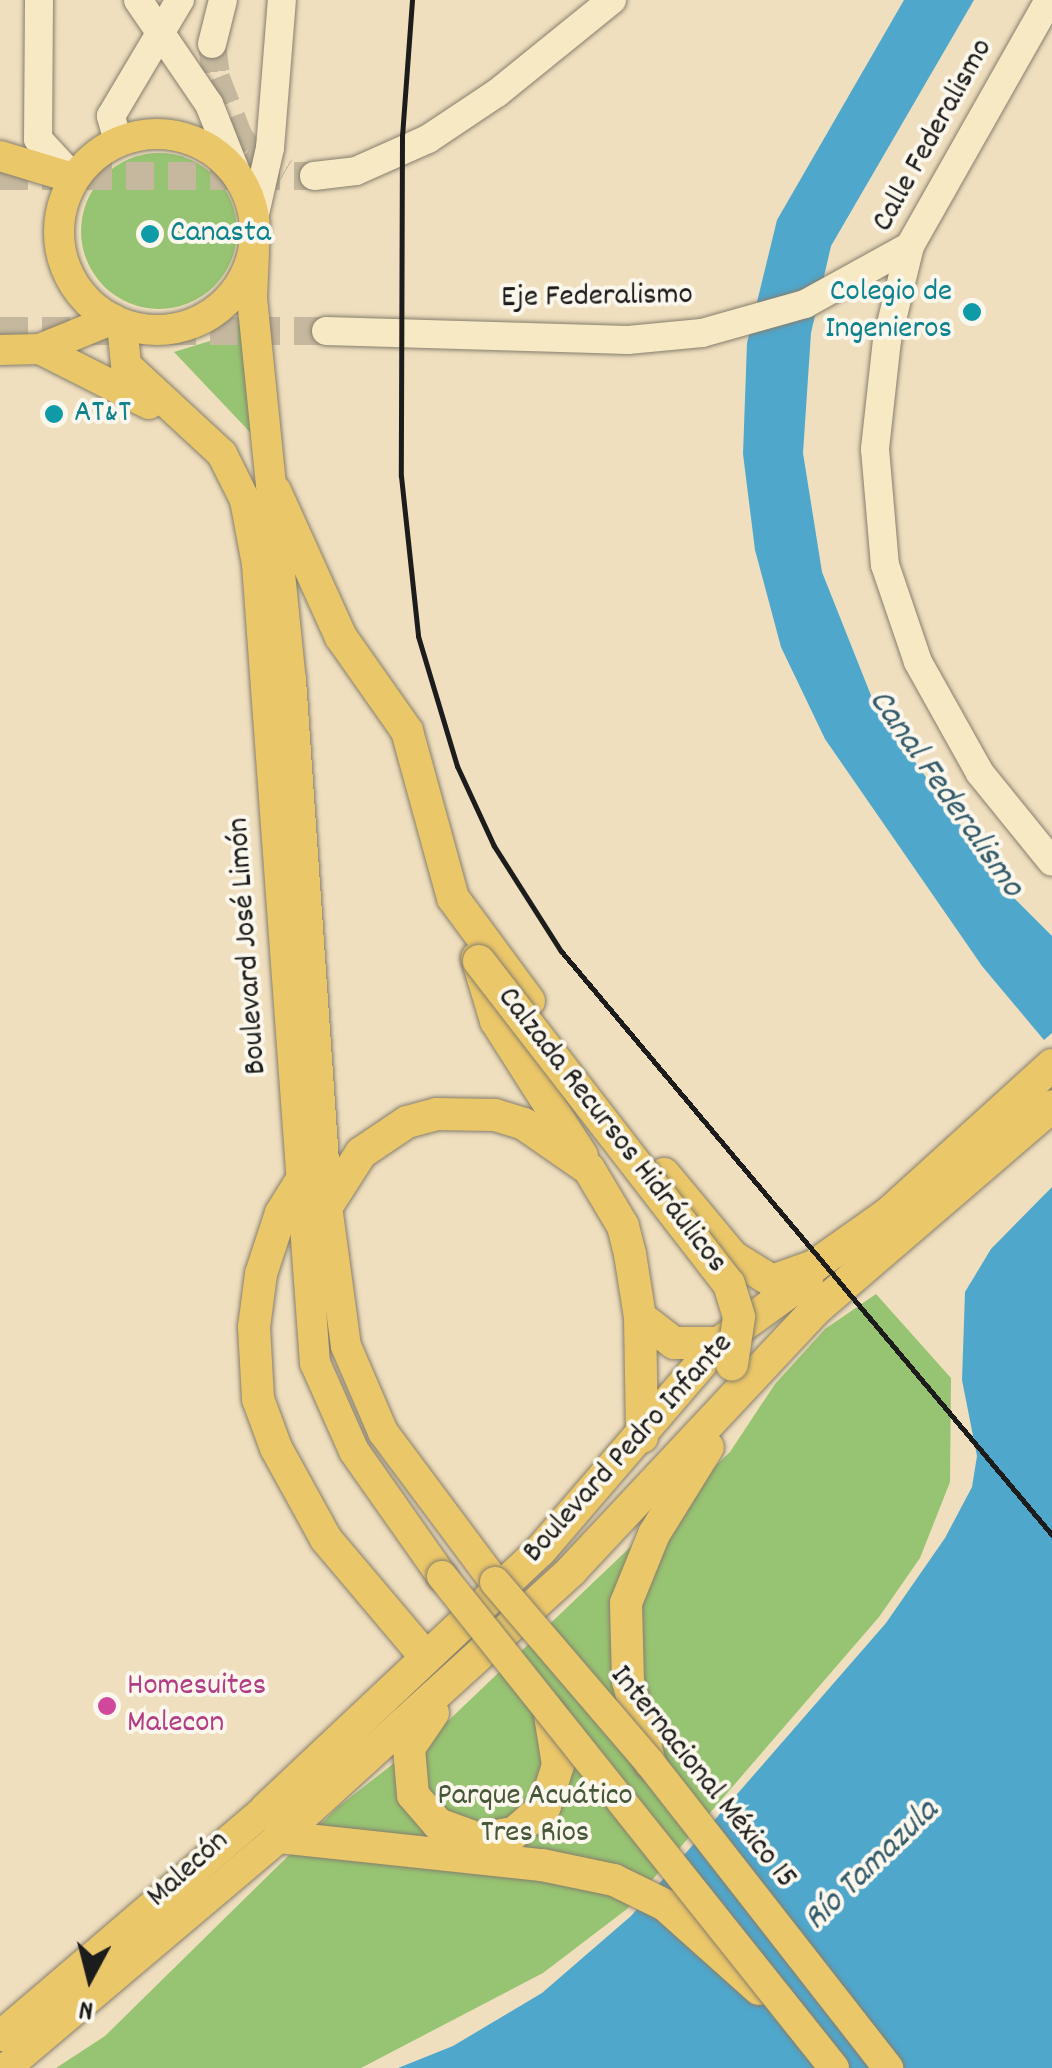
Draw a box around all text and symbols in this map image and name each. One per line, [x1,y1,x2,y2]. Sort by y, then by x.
street label: Calle Federalismo [865,33,1003,239]
place label: Canasta [170,215,271,253]
marker: Canasta [139,223,161,245]
place label: Colegio de Ingenieros [825,275,952,350]
street label: Eje Federalismo [501,277,693,319]
marker: Colegio de Ingenieros [961,301,983,323]
place label: AT&T [74,395,131,433]
marker: AT&T [43,403,65,425]
water label: Canal Federalismo [858,682,1032,906]
street label: Boulevard José Limón [221,816,277,1076]
street label: Calzada Recursos Hidráulicos [487,980,735,1282]
street label: Boulevard Pedro Infante [516,1326,742,1572]
street label: Internacional México 15 [600,1658,804,1898]
place label: Homesuites Malecon [127,1669,266,1744]
marker: Homesuites Malecon [96,1695,118,1717]
park label: Parque Acuático Tres Rios [437,1779,633,1854]
water label: Río Tamazula [796,1791,948,1941]
street label: Malecón [140,1823,238,1917]
north arrow [40,1928,140,2028]
text: N [77,1987,96,2028]

